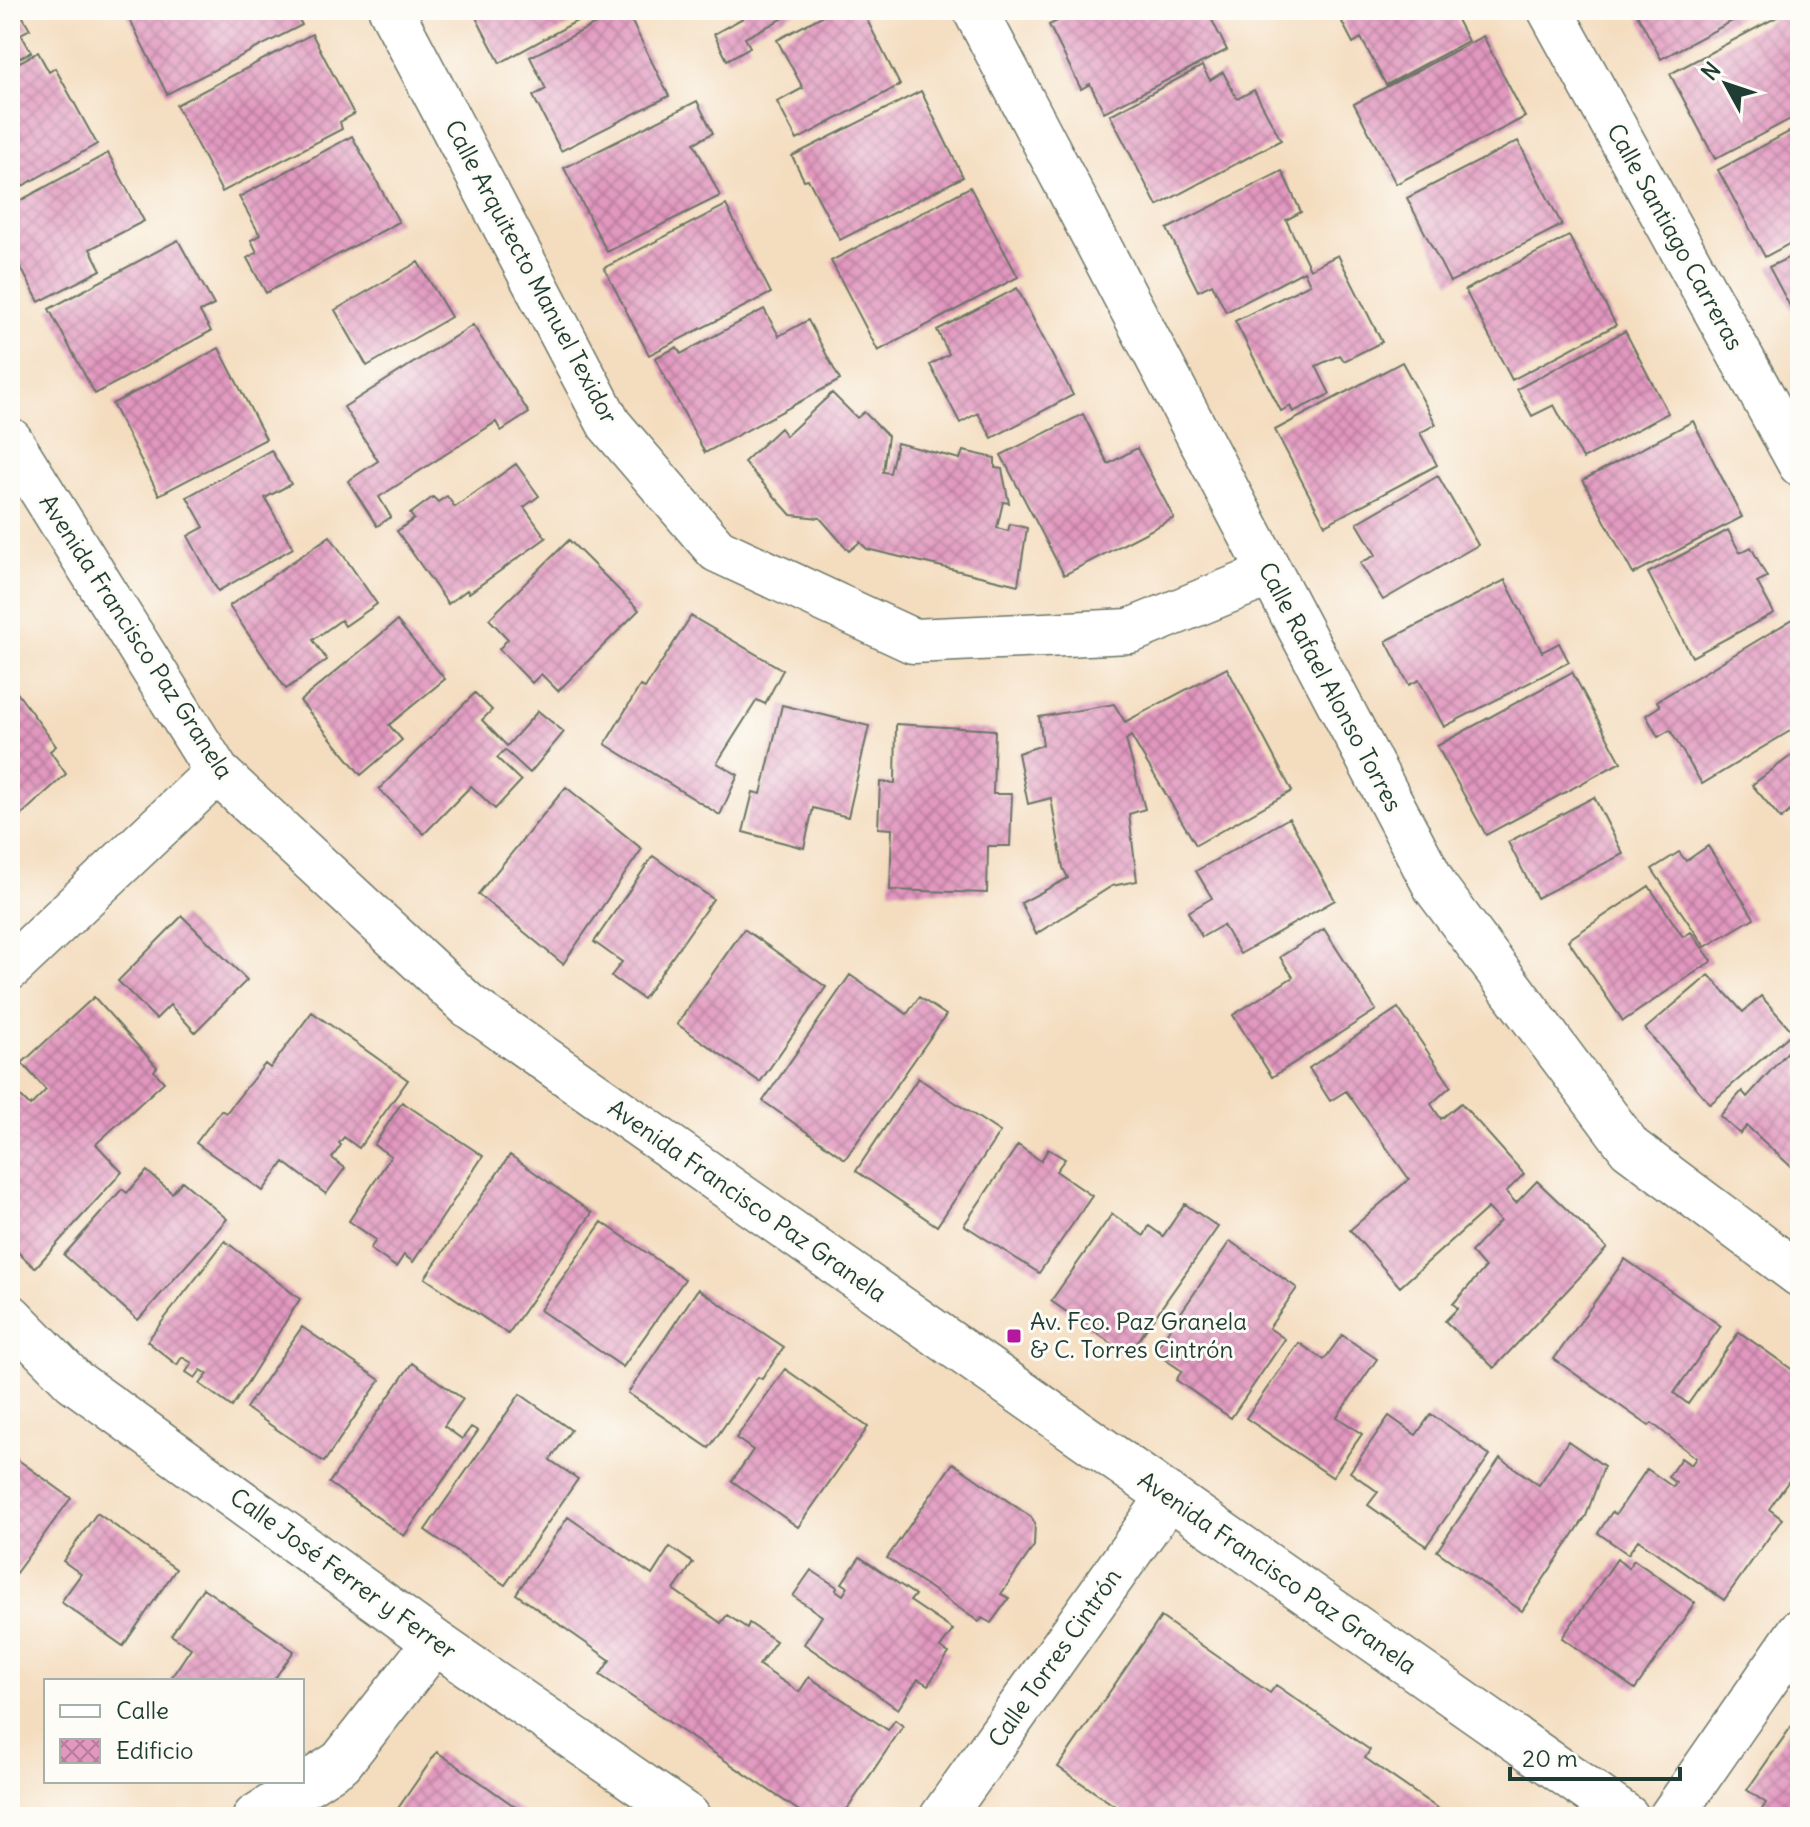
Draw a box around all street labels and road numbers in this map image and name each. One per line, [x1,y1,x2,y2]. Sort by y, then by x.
street label: Calle Arquitecto Manuel Texidor [439,115,625,429]
street label: Calle Santiago Carreras [1601,118,1751,355]
street label: Avenida Francisco Paz Granela [34,489,240,784]
street label: Calle Rafael Alonso Torres [1252,557,1409,816]
street label: Avenida Francisco Paz Granela [602,1092,893,1308]
street label: Avenida Francisco Paz Granela [1132,1464,1423,1680]
street label: Calle José Ferrer y Ferrer [225,1481,463,1666]
street label: Calle Torres Cintrón [981,1562,1127,1753]

